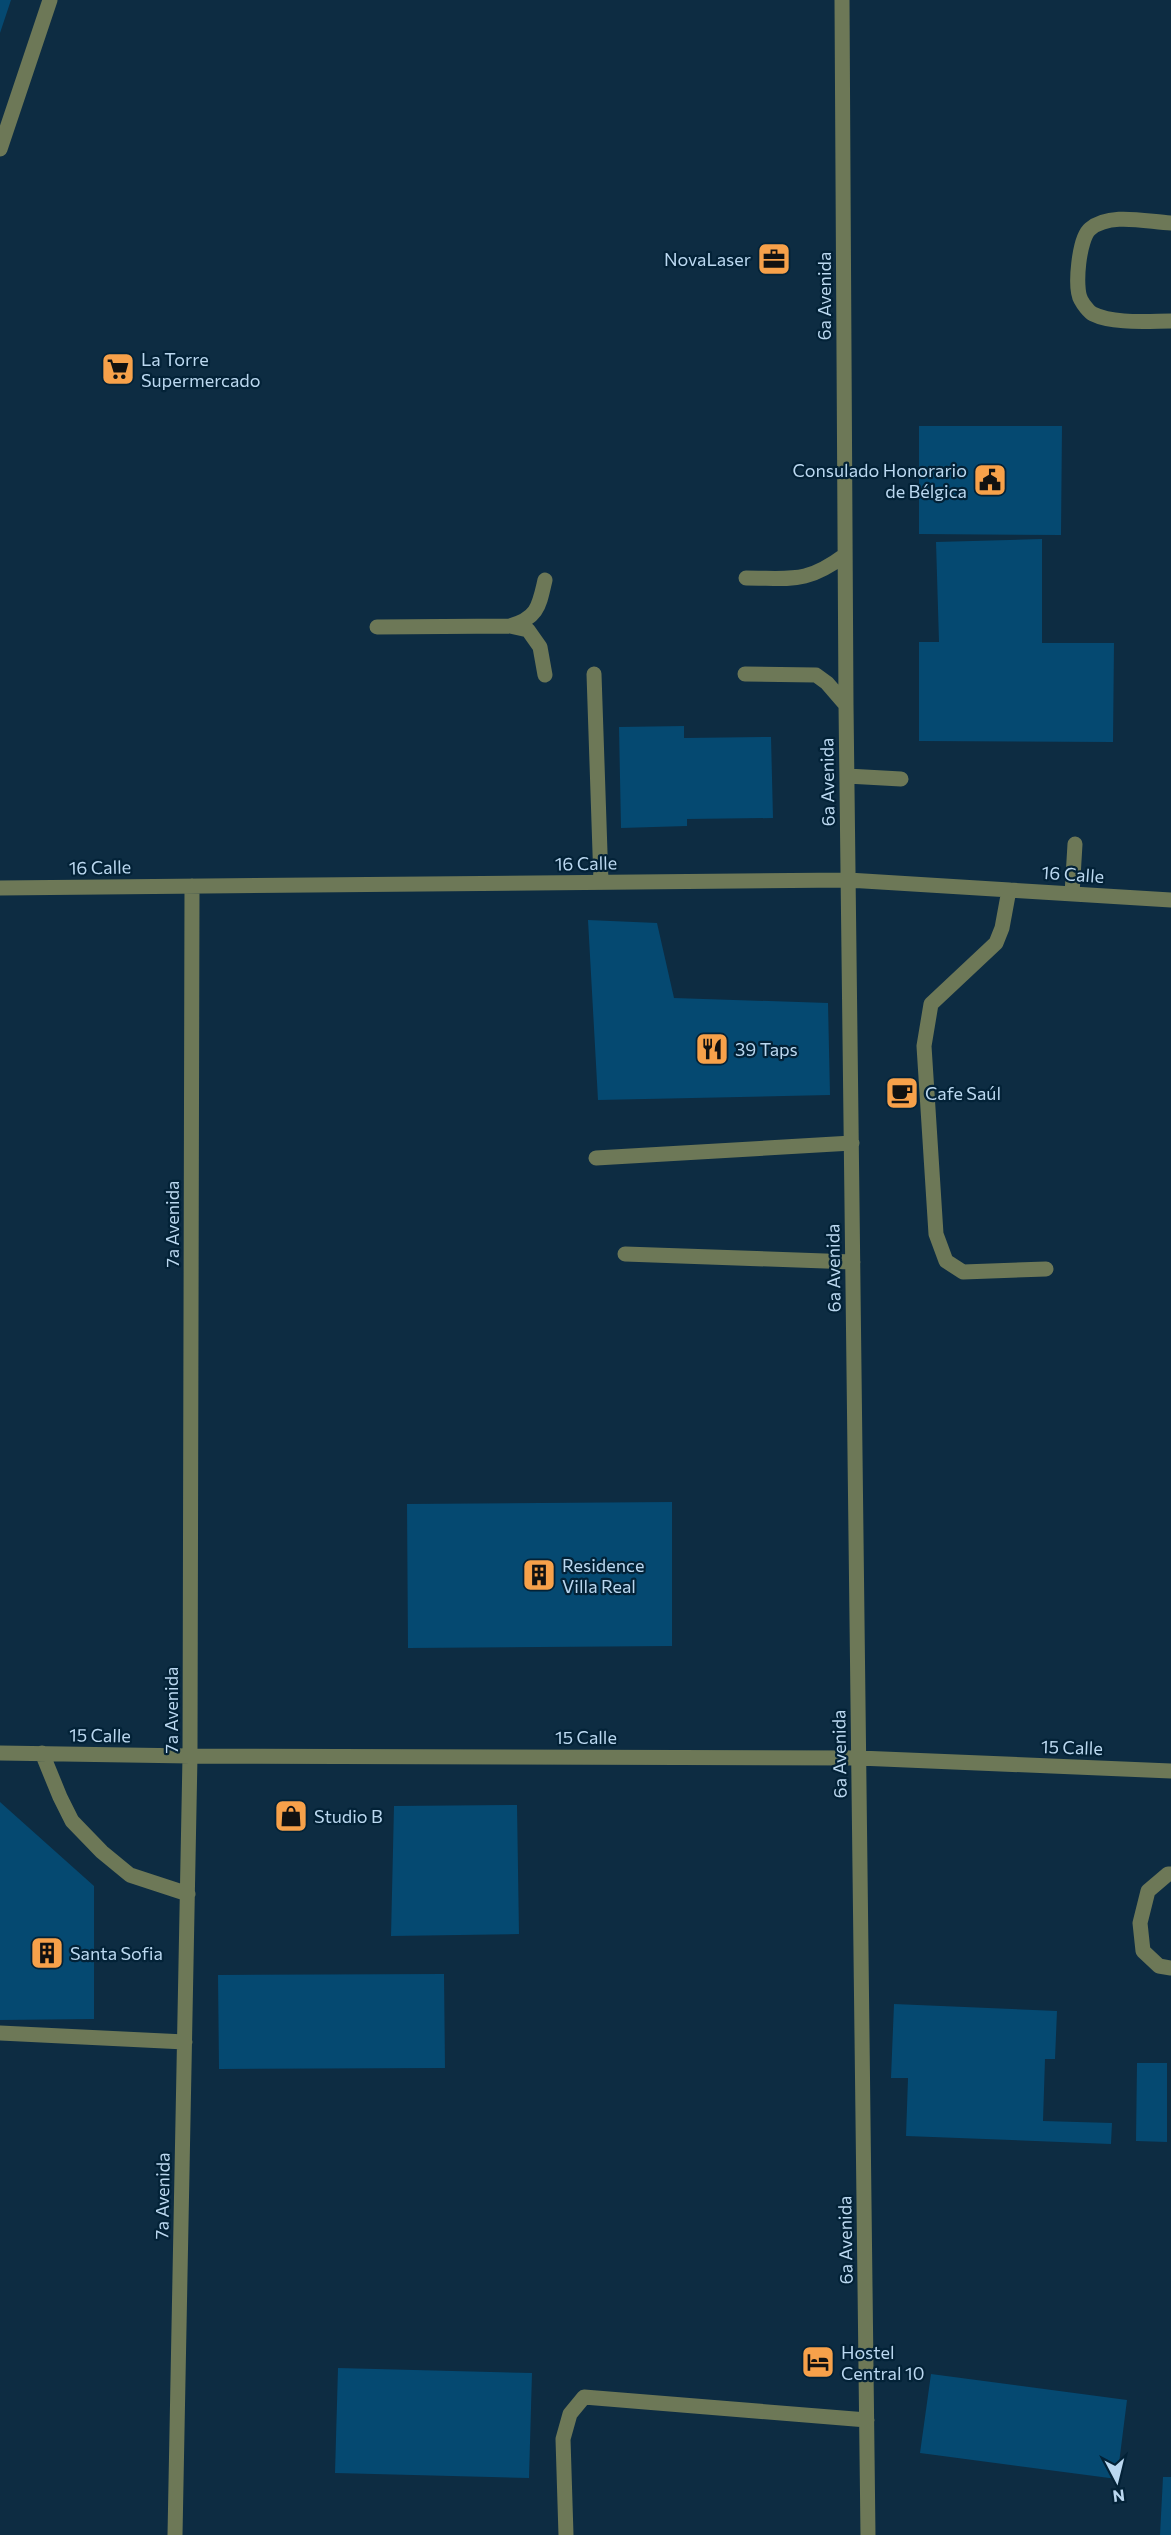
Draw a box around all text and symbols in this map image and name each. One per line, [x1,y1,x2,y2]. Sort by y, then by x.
office icon: NovaLaser [756,241,792,277]
place label: NovaLaser [664,248,751,270]
street label: 6a Avenida [813,252,835,340]
place label: La Torre Supermercado [141,348,261,391]
supermarket icon: La Torre Supermercado [100,351,136,387]
place label: Consulado Honorario de Bélgica [792,459,967,502]
public building icon: Consulado Honorario de Bélgica [972,462,1008,498]
street label: 6a Avenida [815,737,839,827]
street label: 16 Calle [555,851,617,875]
street label: 16 Calle [69,855,131,879]
street label: 16 Calle [1041,861,1105,887]
restaurant icon: 39 Taps [694,1031,730,1067]
place label: 39 Taps [735,1038,798,1060]
cafe icon: Cafe Saúl [884,1075,920,1111]
place label: Cafe Saúl [925,1082,1001,1104]
street label: 7a Avenida [161,1181,183,1267]
street label: 6a Avenida [821,1223,845,1313]
place label: Residence Villa Real [562,1554,644,1597]
building icon: Residence Villa Real [521,1557,557,1593]
street label: 7a Avenida [160,1667,182,1753]
street label: 6a Avenida [827,1709,851,1799]
street label: 15 Calle [69,1723,131,1747]
street label: 15 Calle [555,1726,617,1748]
street label: 15 Calle [1041,1735,1103,1759]
shop icon: Studio B [273,1798,309,1834]
place label: Studio B [314,1805,383,1827]
building icon: Santa Sofia [29,1935,65,1971]
place label: Santa Sofia [70,1942,163,1964]
street label: 7a Avenida [150,2152,174,2240]
street label: 6a Avenida [833,2195,857,2285]
place label: Hostel Central 10 [841,2341,924,2384]
hotel icon: Hostel Central 10 [800,2344,836,2380]
north arrow [1087,2451,1147,2511]
text: N [1112,2486,1126,2507]

